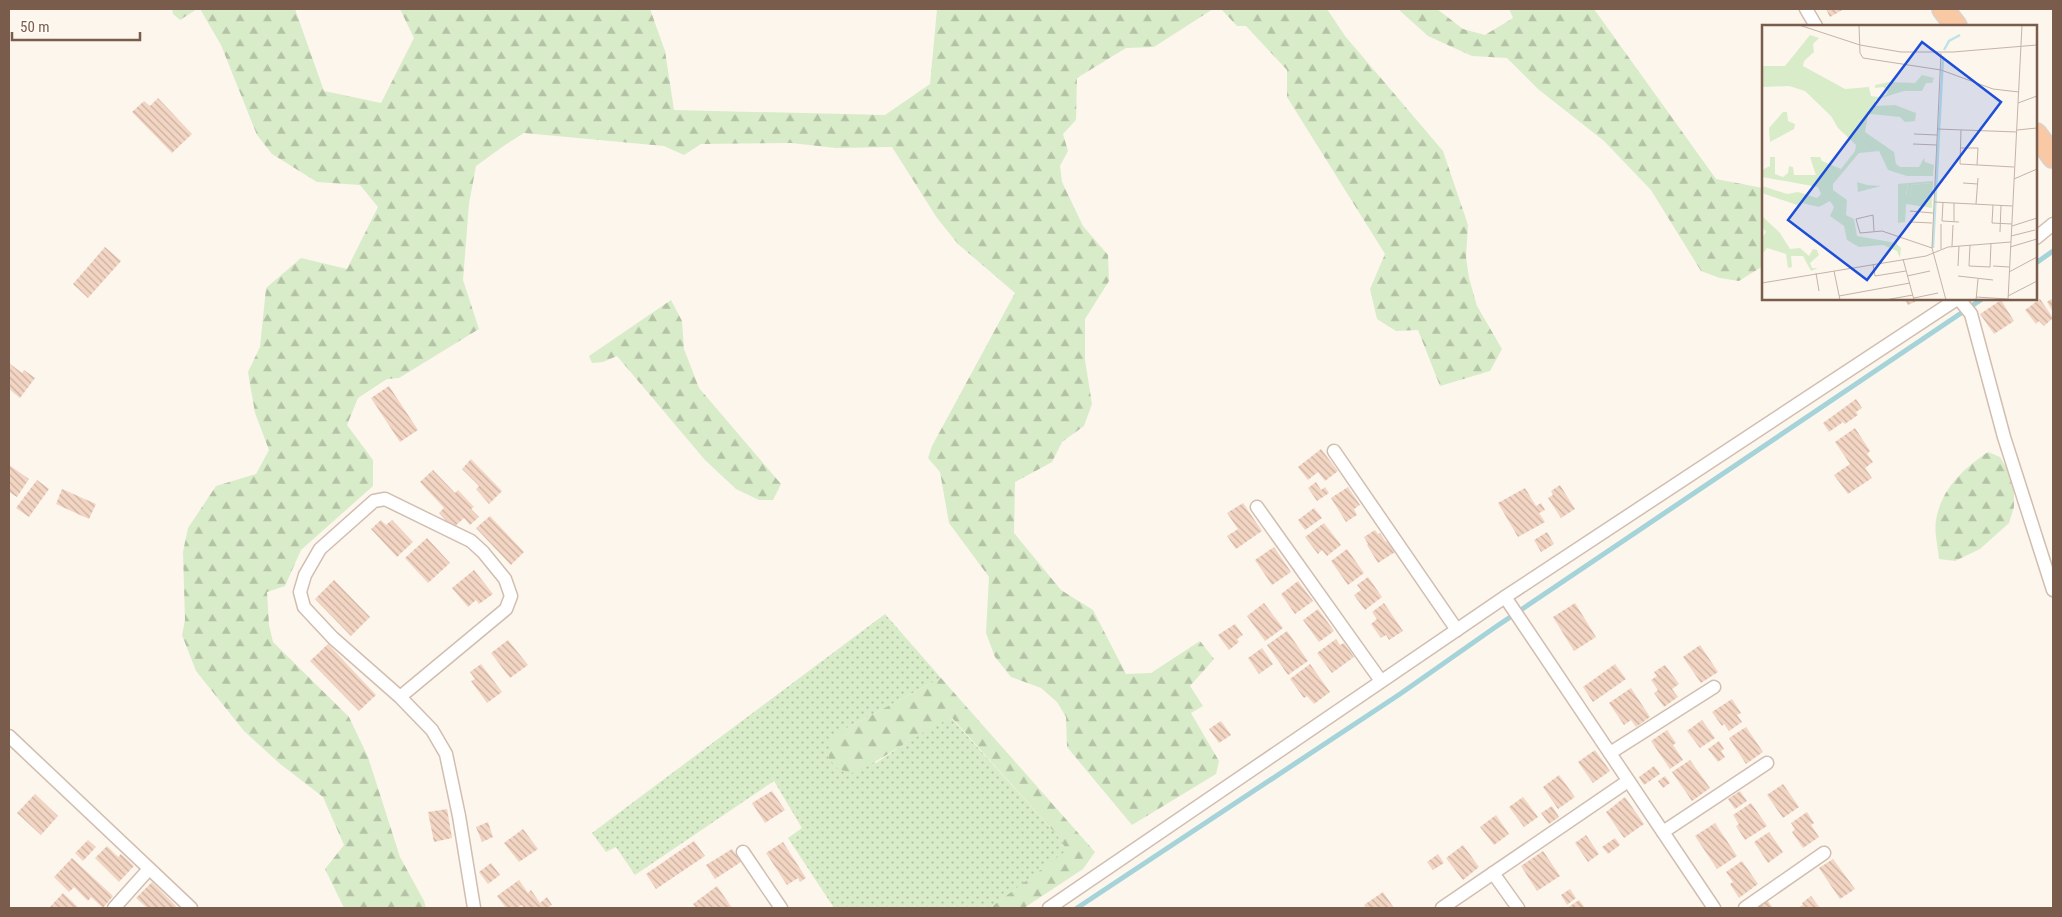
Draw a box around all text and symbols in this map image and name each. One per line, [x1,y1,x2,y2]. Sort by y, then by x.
scale bar [12,10,140,42]
text: 50 m [20,18,50,36]
inset map [1762,25,2037,300]

